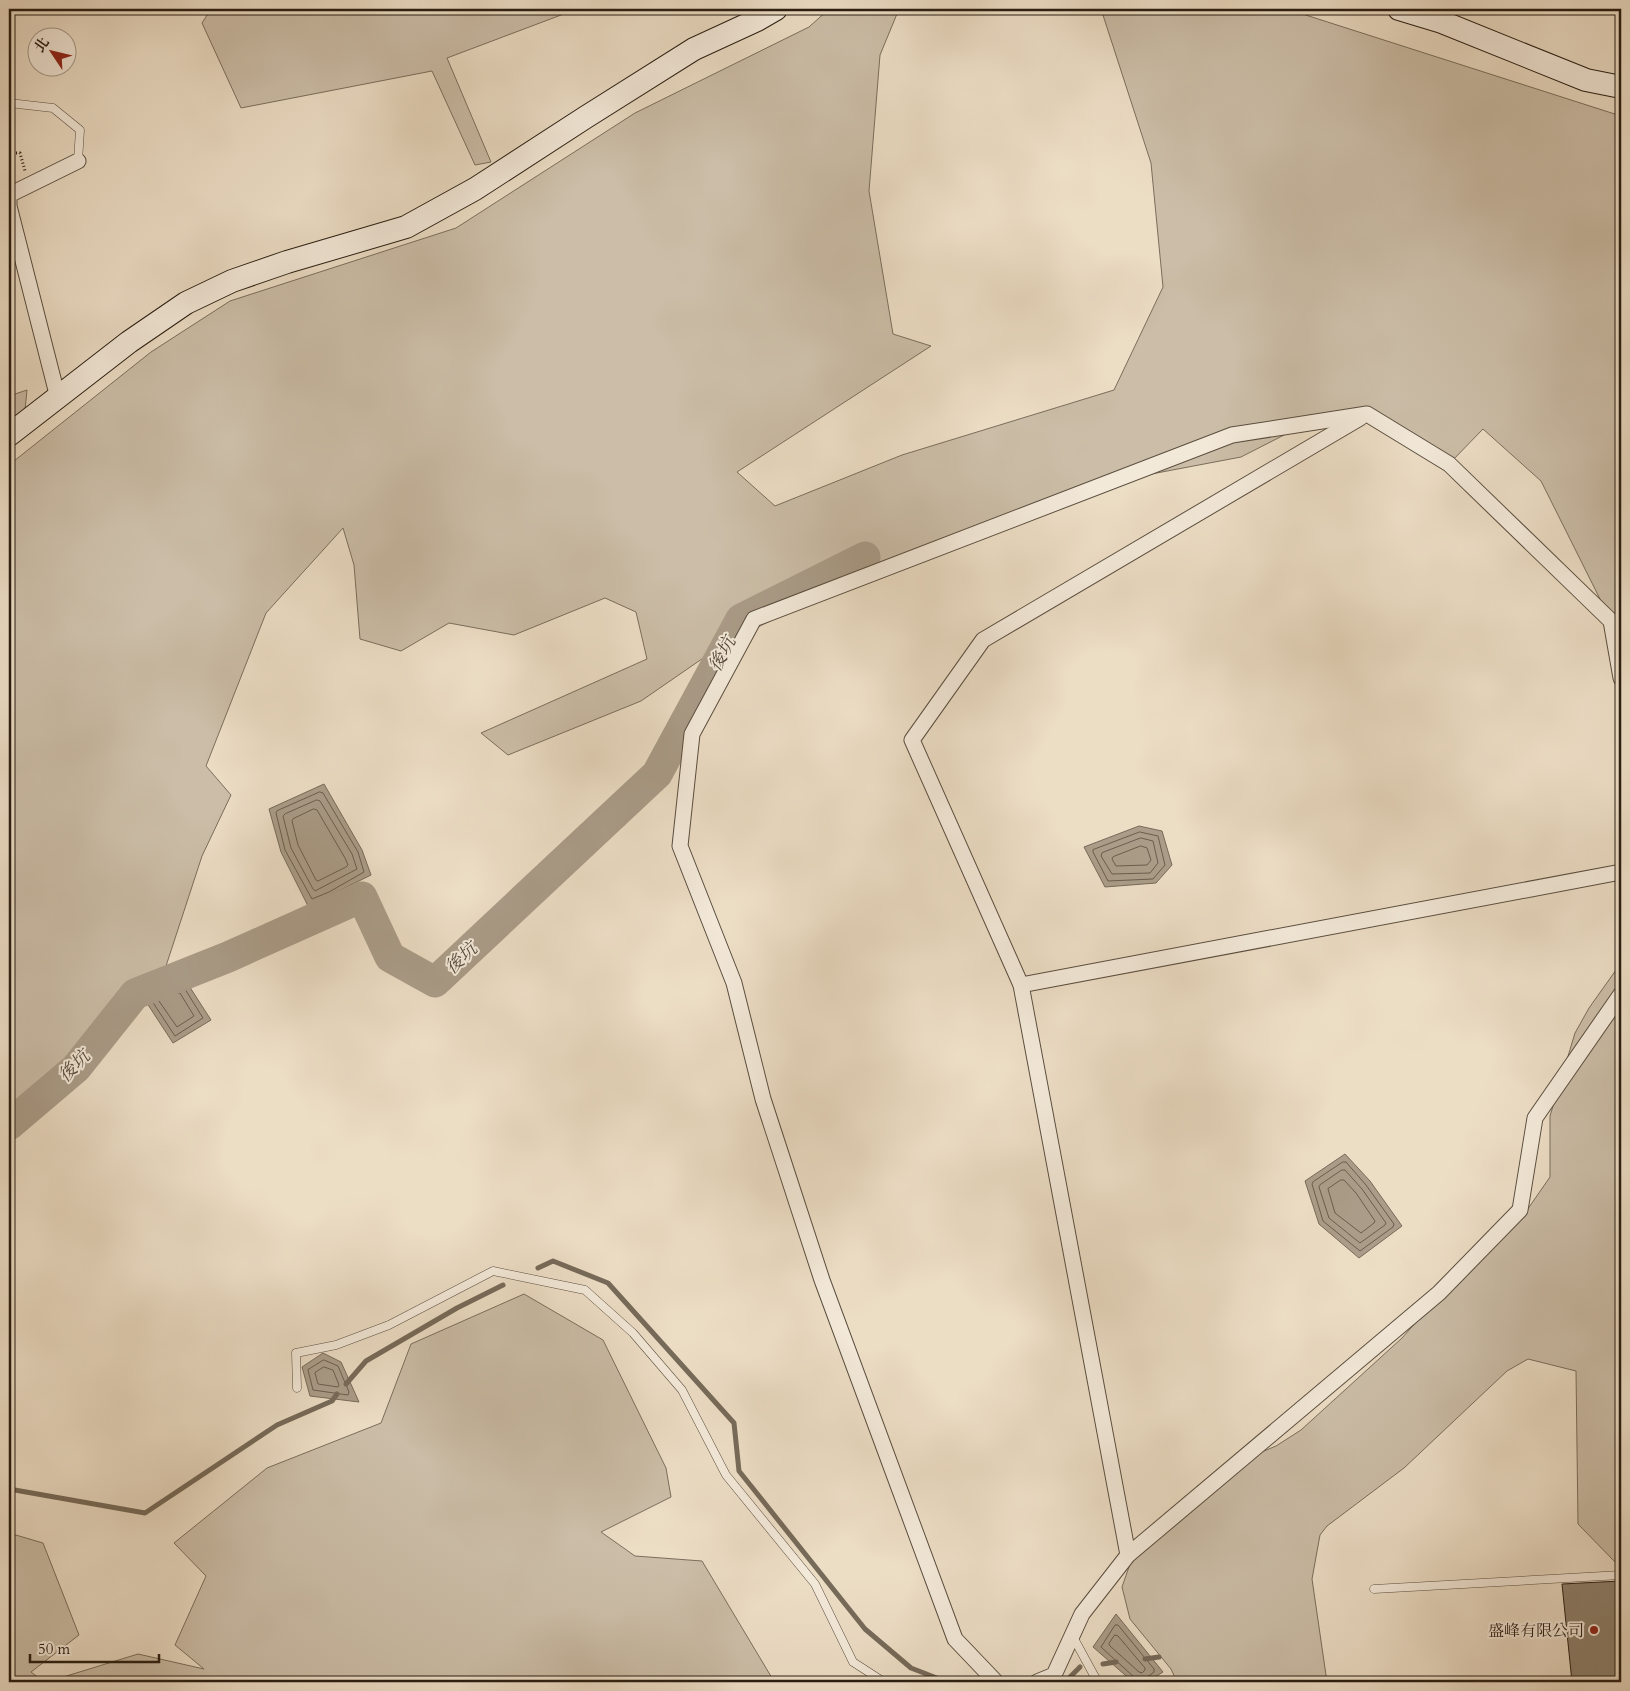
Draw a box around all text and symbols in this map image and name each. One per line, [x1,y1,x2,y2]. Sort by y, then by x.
north arrow [28,28,78,78]
text: 北 [30,34,54,56]
water label: 後坑 [703,630,743,676]
water label: 後坑 [440,935,485,980]
water label: 後坑 [53,1043,98,1088]
place label: 盛峰有限公司 [1488,1620,1584,1642]
marker: 盛峰有限公司 [1588,1624,1600,1636]
scale bar [30,1631,159,1663]
text: 50 m [38,1639,70,1659]

